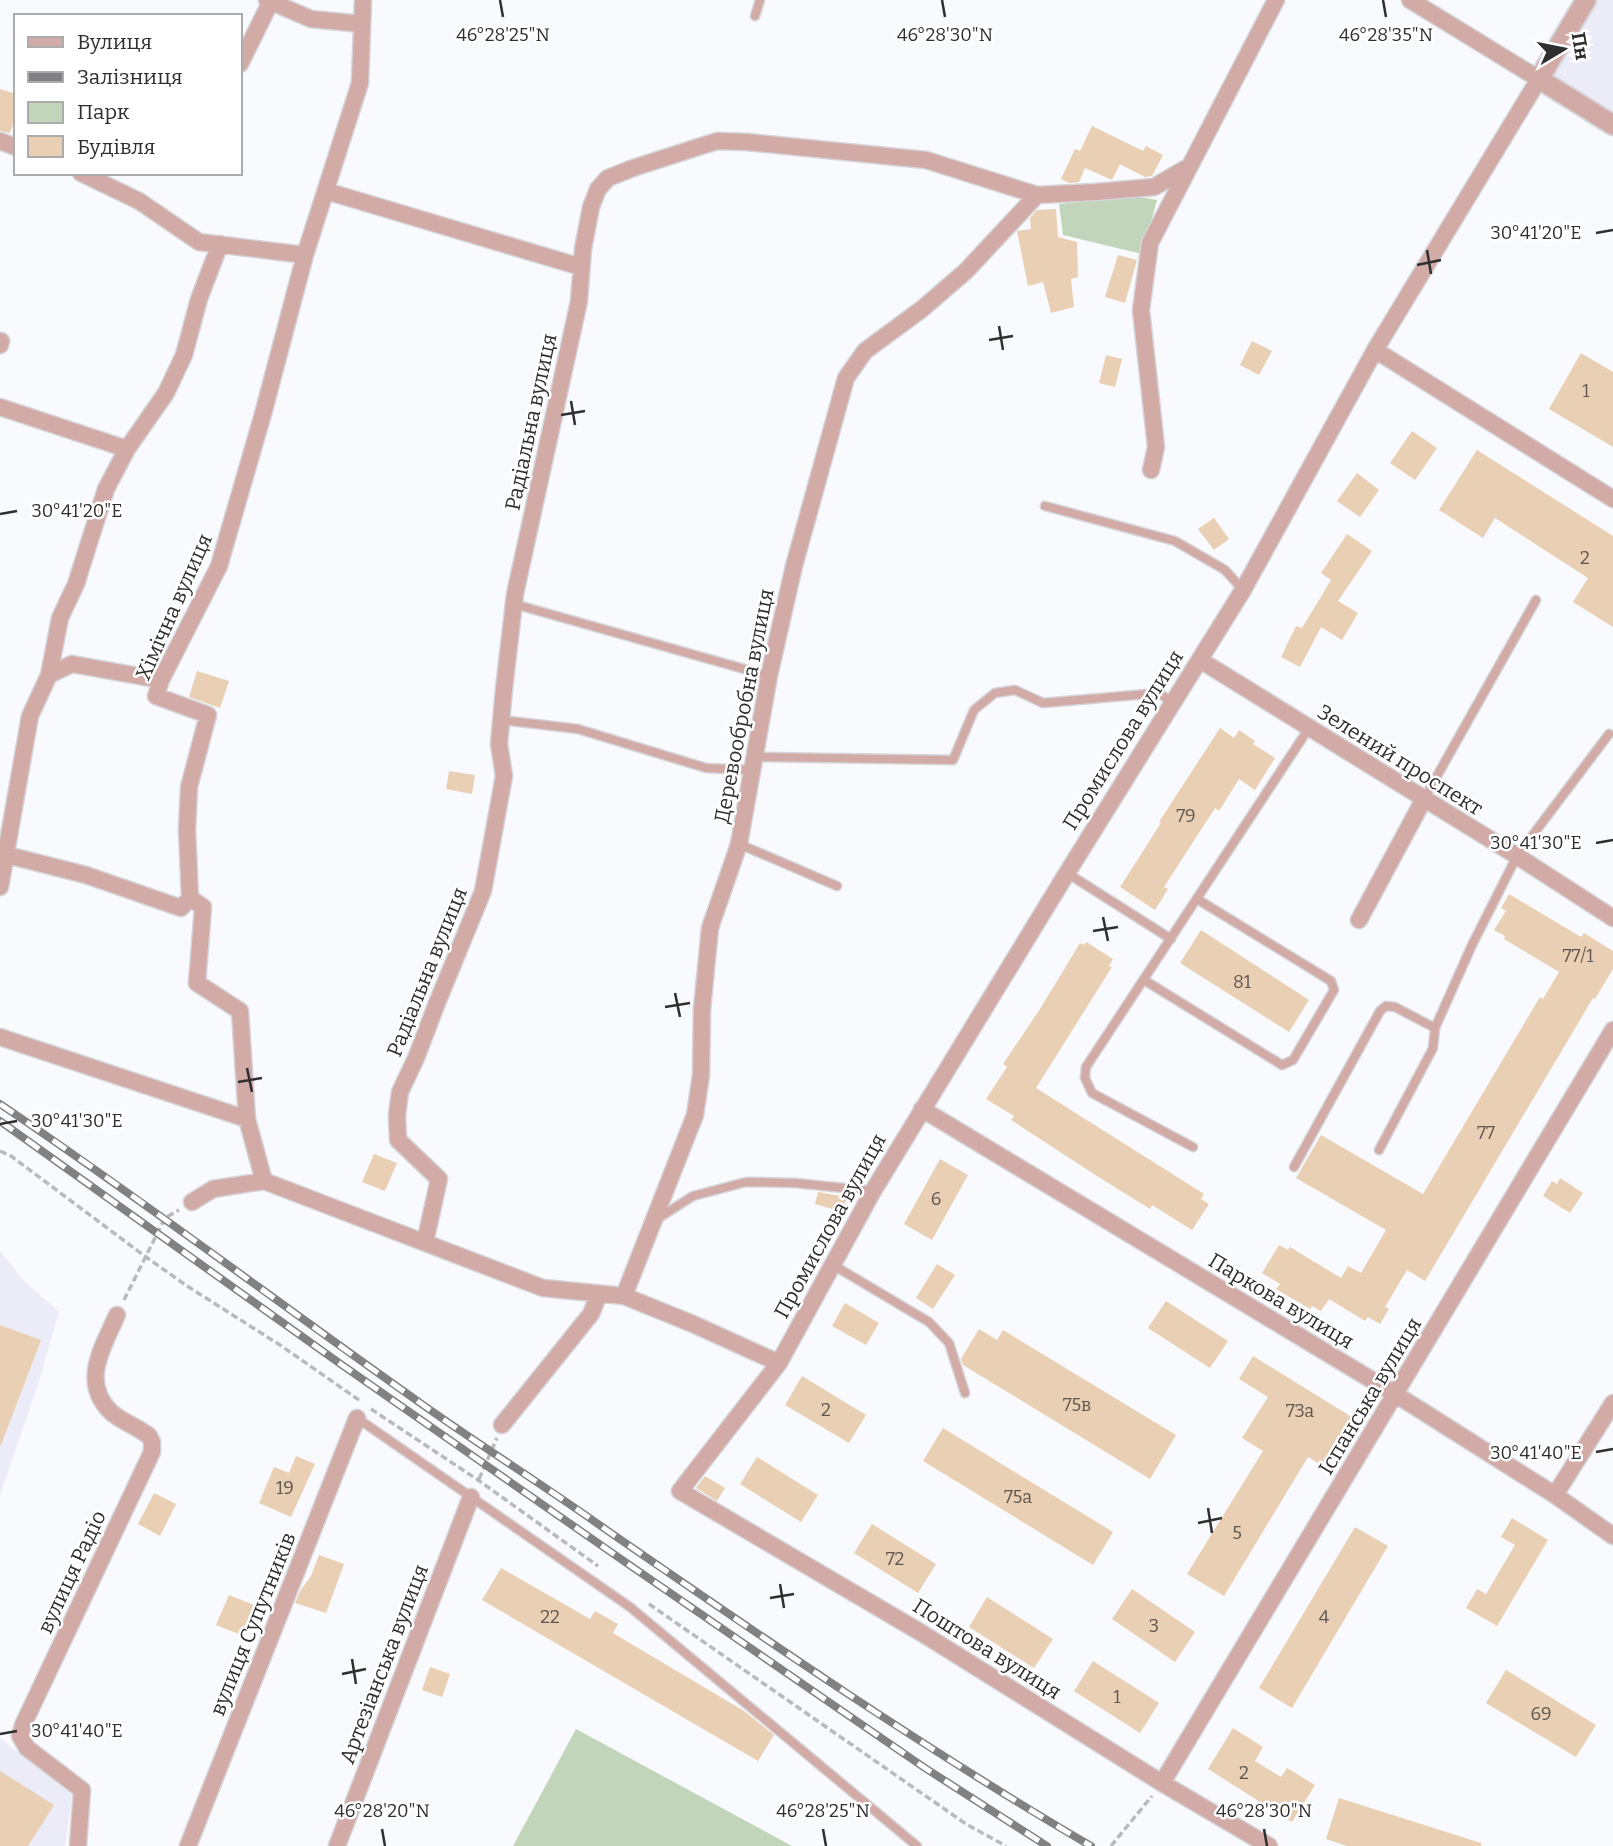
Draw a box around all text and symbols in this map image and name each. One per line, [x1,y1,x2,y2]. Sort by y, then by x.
legend [14,14,242,175]
north arrow [1529,14,1599,84]
text: 46°28'25"N [456,24,550,46]
text: 46°28'30"N [897,24,993,46]
text: 46°28'35"N [1339,24,1433,46]
text: Вулиця [77,29,152,55]
text: Пн [1567,31,1594,62]
text: Залізниця [77,64,183,90]
text: Парк [77,99,130,125]
text: Будівля [77,134,155,160]
text: 30°41'20"E [1491,222,1581,244]
street label: Радіальна вулиця [500,331,562,513]
house number: 1 [1582,380,1590,402]
text: 30°41'20"E [32,500,122,522]
street label: Хімічна вулиця [130,530,218,684]
house number: 2 [1580,547,1590,569]
street label: Деревообробна вулиця [709,587,779,825]
street label: Промислова вулиця [1057,645,1189,835]
street label: Зелений проспект [1313,699,1488,821]
house number: 79 [1176,805,1196,827]
text: 30°41'30"E [1490,832,1582,854]
street label: Радіальна вулиця [381,884,473,1060]
house number: 77/1 [1562,945,1594,967]
house number: 81 [1233,971,1252,993]
text: 30°41'30"E [31,1110,123,1132]
house number: 77 [1477,1122,1495,1144]
street label: Промислова вулиця [768,1129,892,1323]
house number: 6 [931,1188,941,1210]
street label: Паркова вулиця [1204,1247,1358,1355]
street label: Іспанська вулиця [1313,1313,1427,1479]
house number: 75в [1063,1394,1091,1416]
house number: 2 [821,1399,831,1421]
house number: 73а [1286,1400,1314,1422]
text: 30°41'40"E [1490,1442,1582,1464]
house number: 19 [276,1477,294,1499]
house number: 75а [1004,1486,1032,1508]
street label: вулиця Радіо [32,1506,112,1638]
house number: 5 [1232,1522,1242,1544]
street label: вулиця Супутників [204,1529,302,1719]
house number: 72 [886,1548,904,1570]
street label: Артезіанська вулиця [334,1561,434,1767]
street label: Поштова вулиця [908,1593,1066,1705]
house number: 22 [540,1606,560,1628]
house number: 4 [1319,1606,1330,1628]
house number: 3 [1149,1615,1159,1637]
house number: 1 [1113,1686,1121,1708]
house number: 69 [1530,1703,1552,1725]
text: 30°41'40"E [31,1720,123,1742]
house number: 2 [1239,1762,1249,1784]
text: 46°28'20"N [334,1800,430,1822]
text: 46°28'25"N [776,1800,870,1822]
text: 46°28'30"N [1216,1800,1312,1822]

